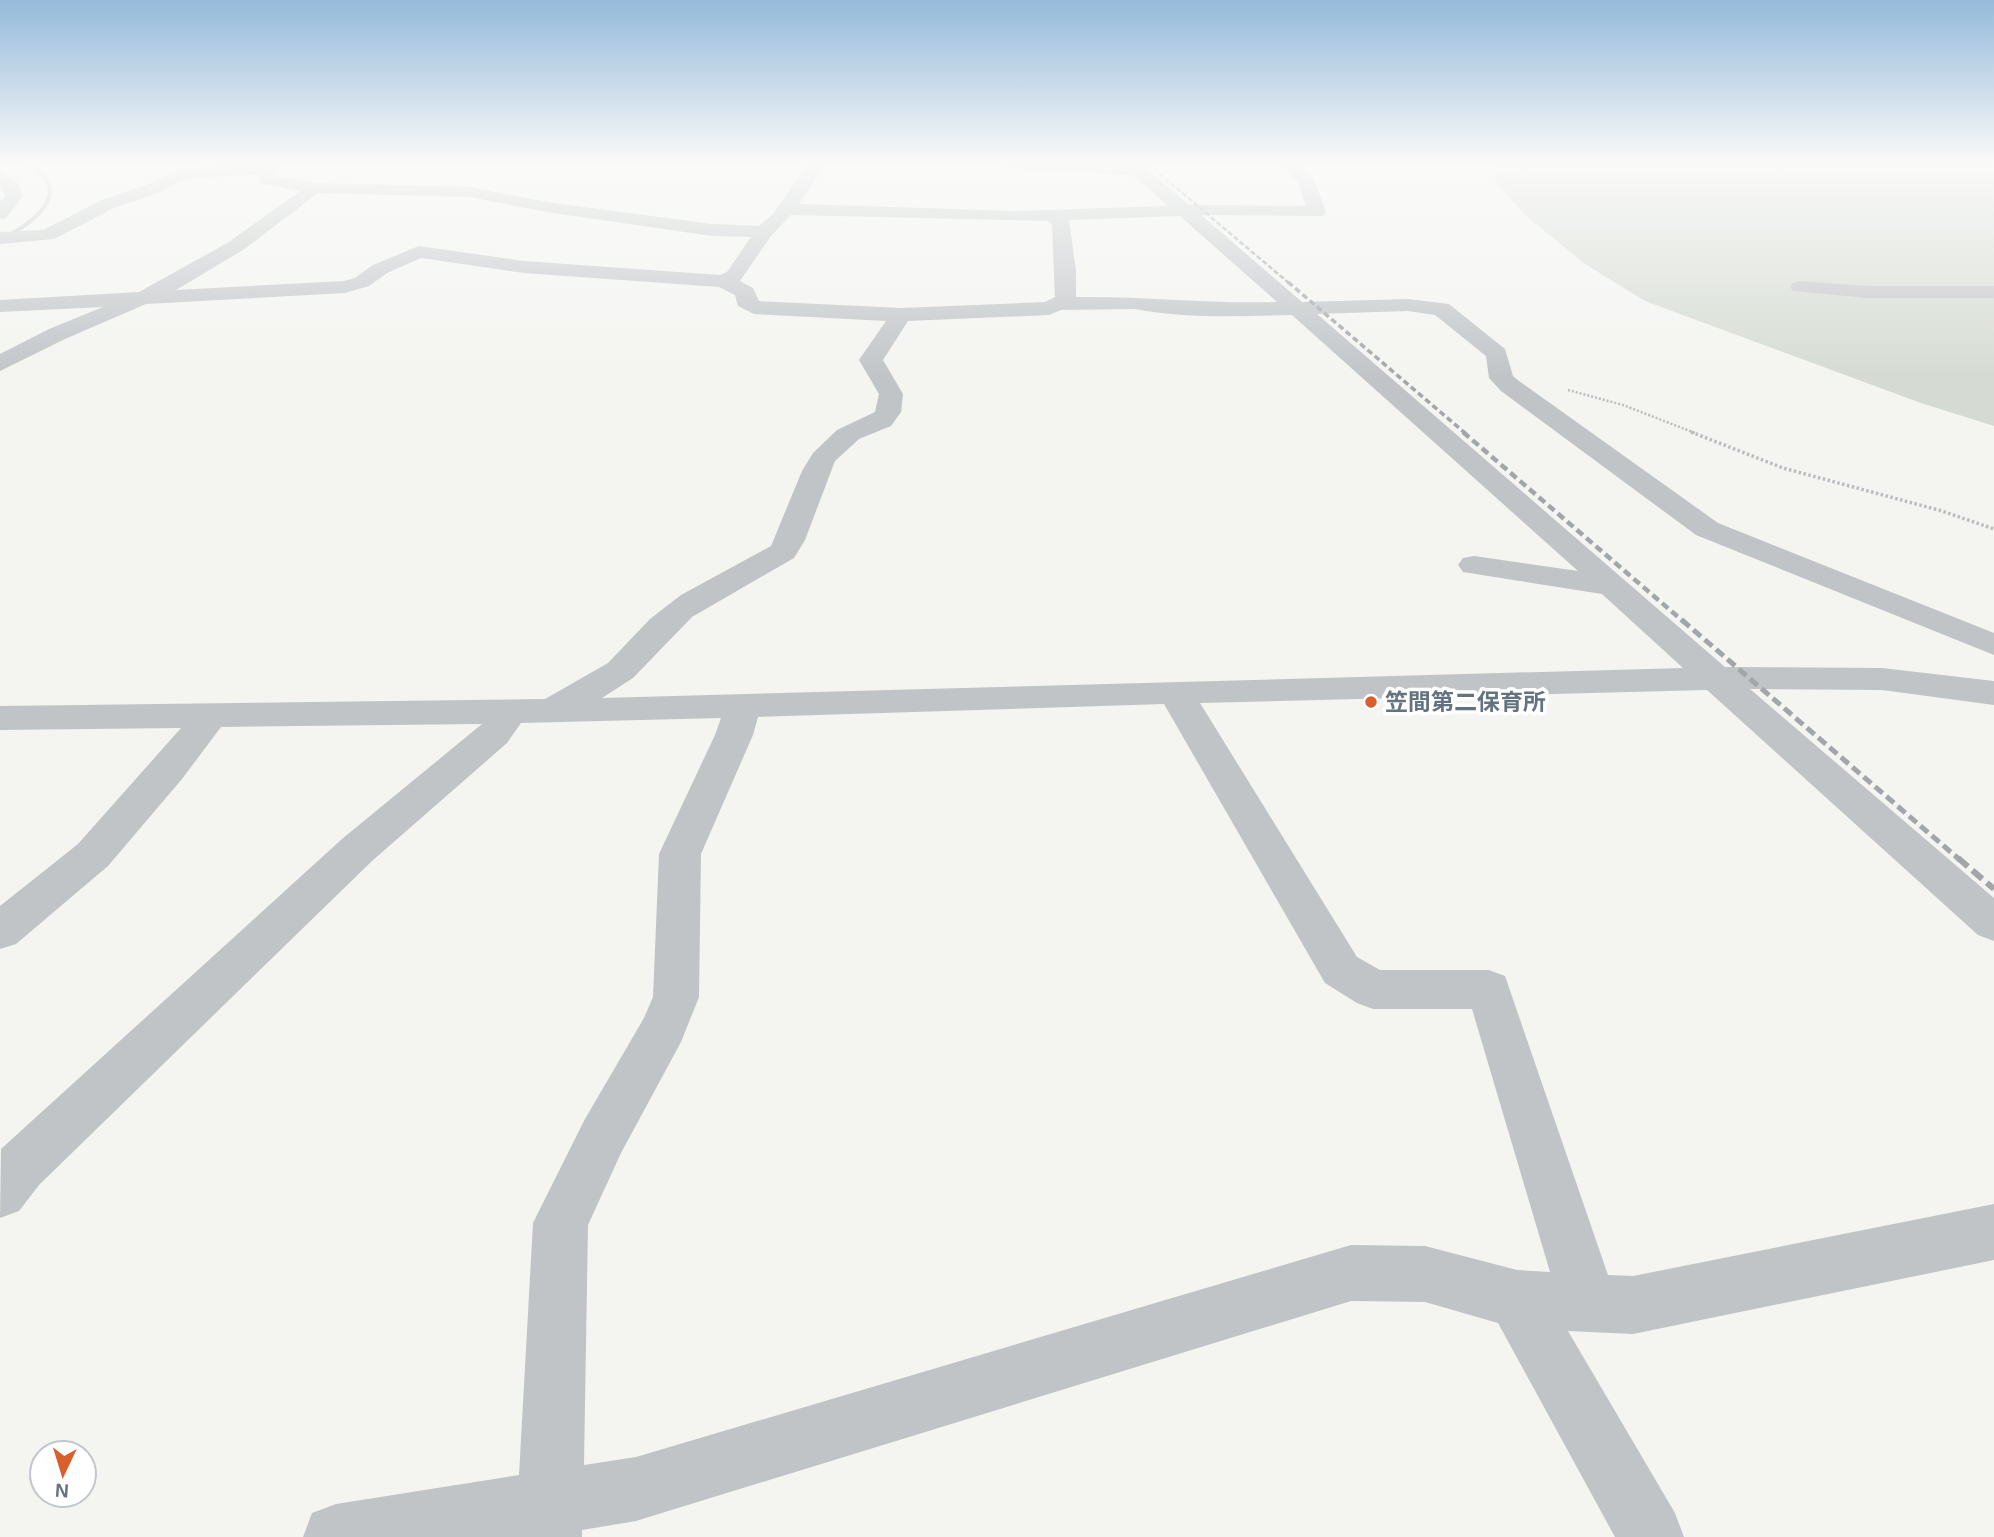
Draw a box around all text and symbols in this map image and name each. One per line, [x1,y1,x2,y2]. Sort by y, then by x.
place label: 笠間第二保育所 [1385,689,1546,715]
marker: 笠間第二保育所 [1363,694,1379,710]
north arrow [28,1439,98,1509]
text: N [54,1480,69,1501]

